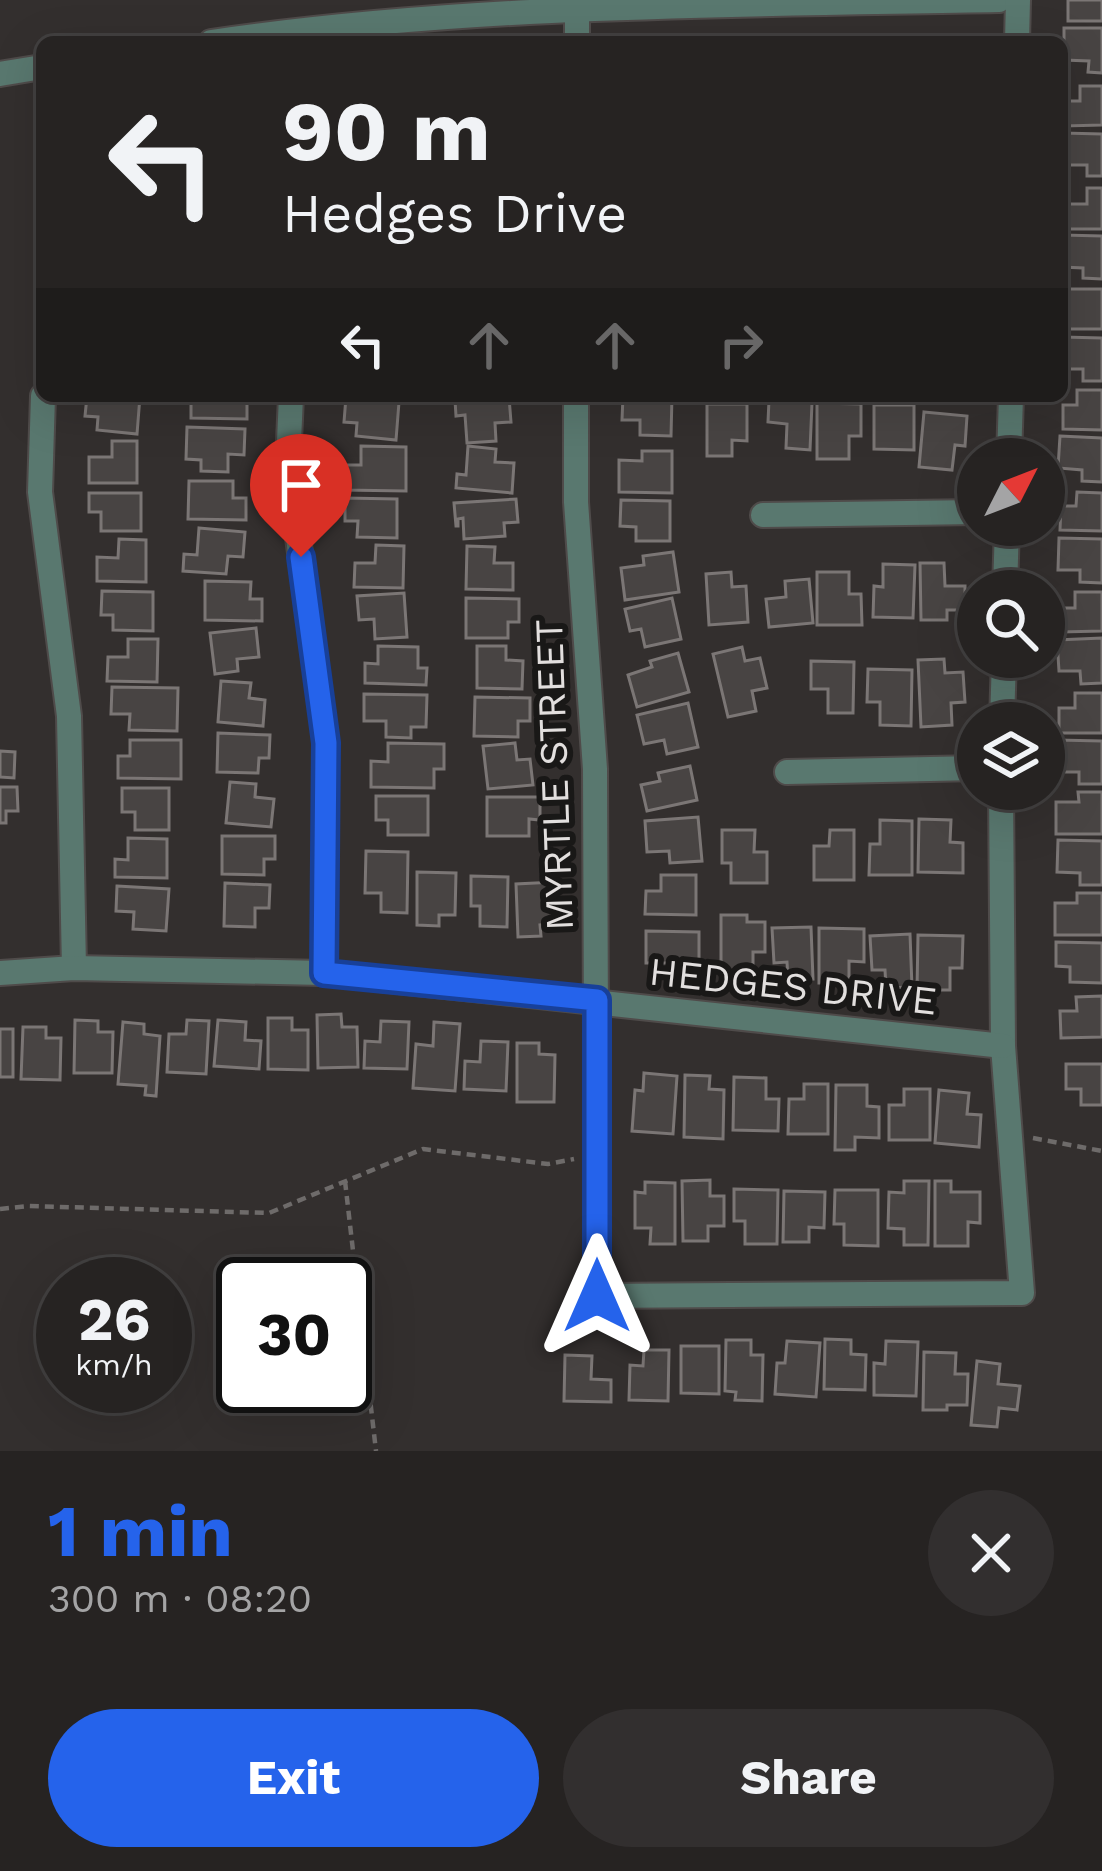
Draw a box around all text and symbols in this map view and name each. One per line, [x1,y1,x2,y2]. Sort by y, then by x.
text: 90 m [282,82,491,180]
icon: left [84,84,240,240]
text: Hedges Drive [282,182,627,245]
icon: left [330,312,396,378]
icon: ahead [456,312,522,378]
icon: ahead [582,312,648,378]
icon: right [708,312,774,378]
pin [250,434,352,557]
north arrow [957,438,1065,546]
map controls [957,438,1065,810]
icon: arrive [268,452,334,518]
button: search [957,570,1065,678]
street label: MYRTLE STREET [526,618,582,932]
button: layers [957,702,1065,810]
street label: HEDGES DRIVE [647,949,939,1023]
position arrow [534,1233,660,1359]
speed limit sign: 30 [216,1257,372,1413]
text: 26 [78,1284,150,1355]
text: km/h [75,1347,153,1382]
text: 1 min [48,1489,233,1573]
button: close [928,1490,1054,1616]
text: 300 m · 08:20 [48,1576,312,1621]
button: Exit [48,1709,539,1847]
button: Share [563,1709,1054,1847]

